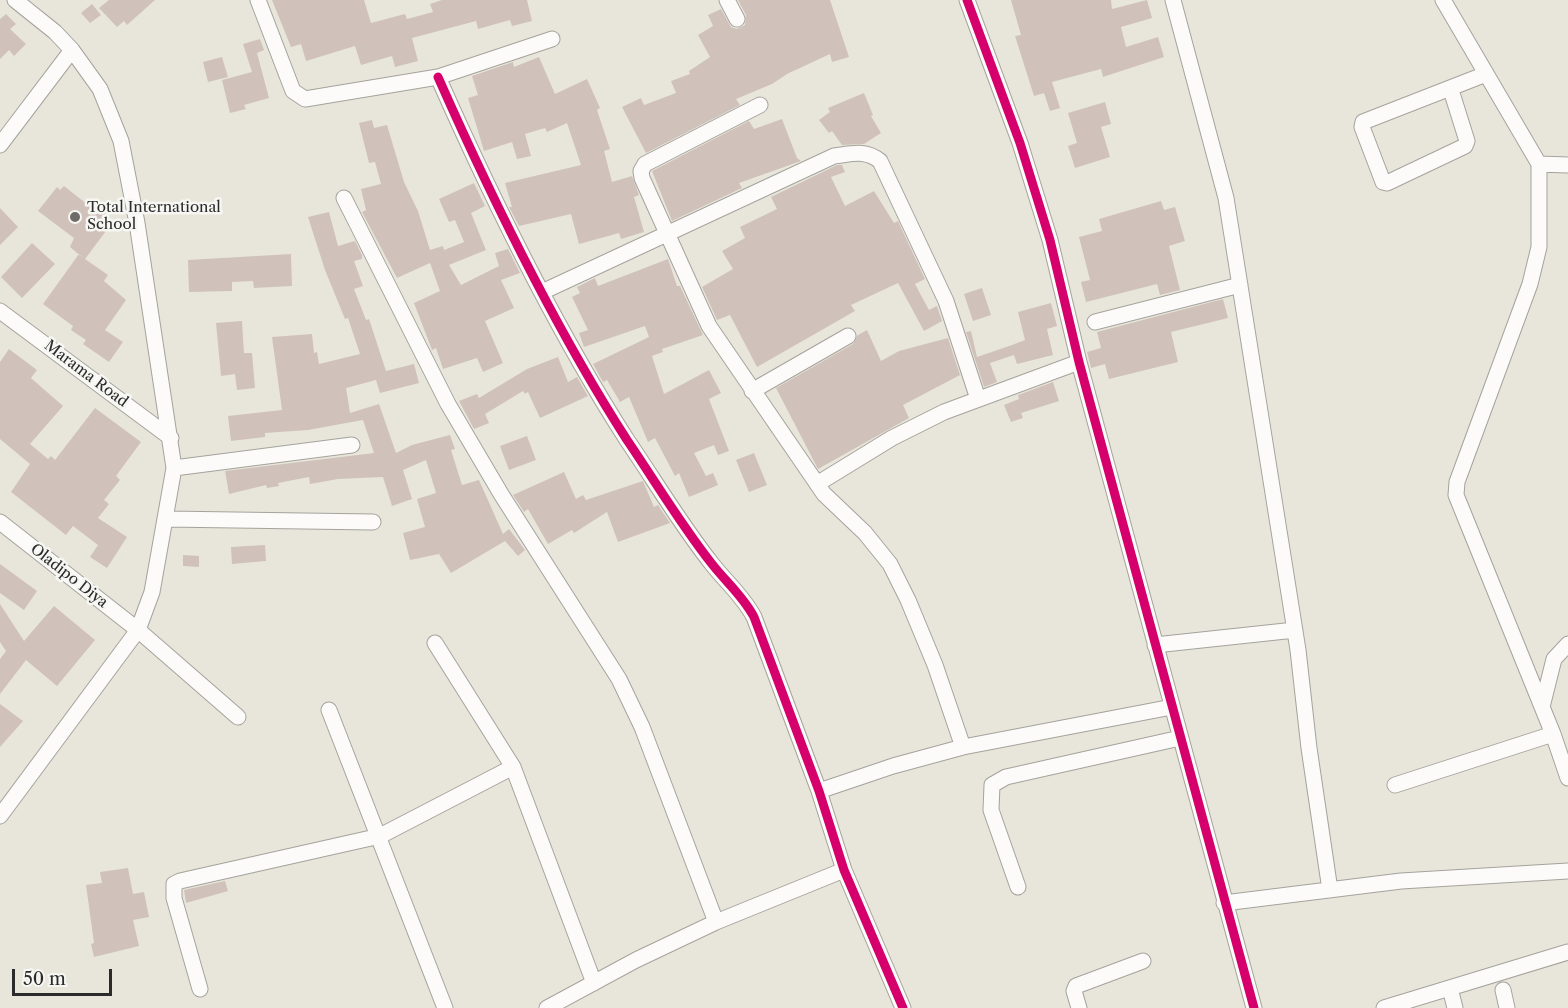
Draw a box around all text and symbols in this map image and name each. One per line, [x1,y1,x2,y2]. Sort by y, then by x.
place label: Total International School [87,199,221,234]
marker: Total International School [68,210,82,224]
street label: Marama Road [41,337,131,411]
street label: Oladipo Diya [27,540,111,612]
scale bar [15,957,116,995]
text: 50 m [23,968,66,990]

